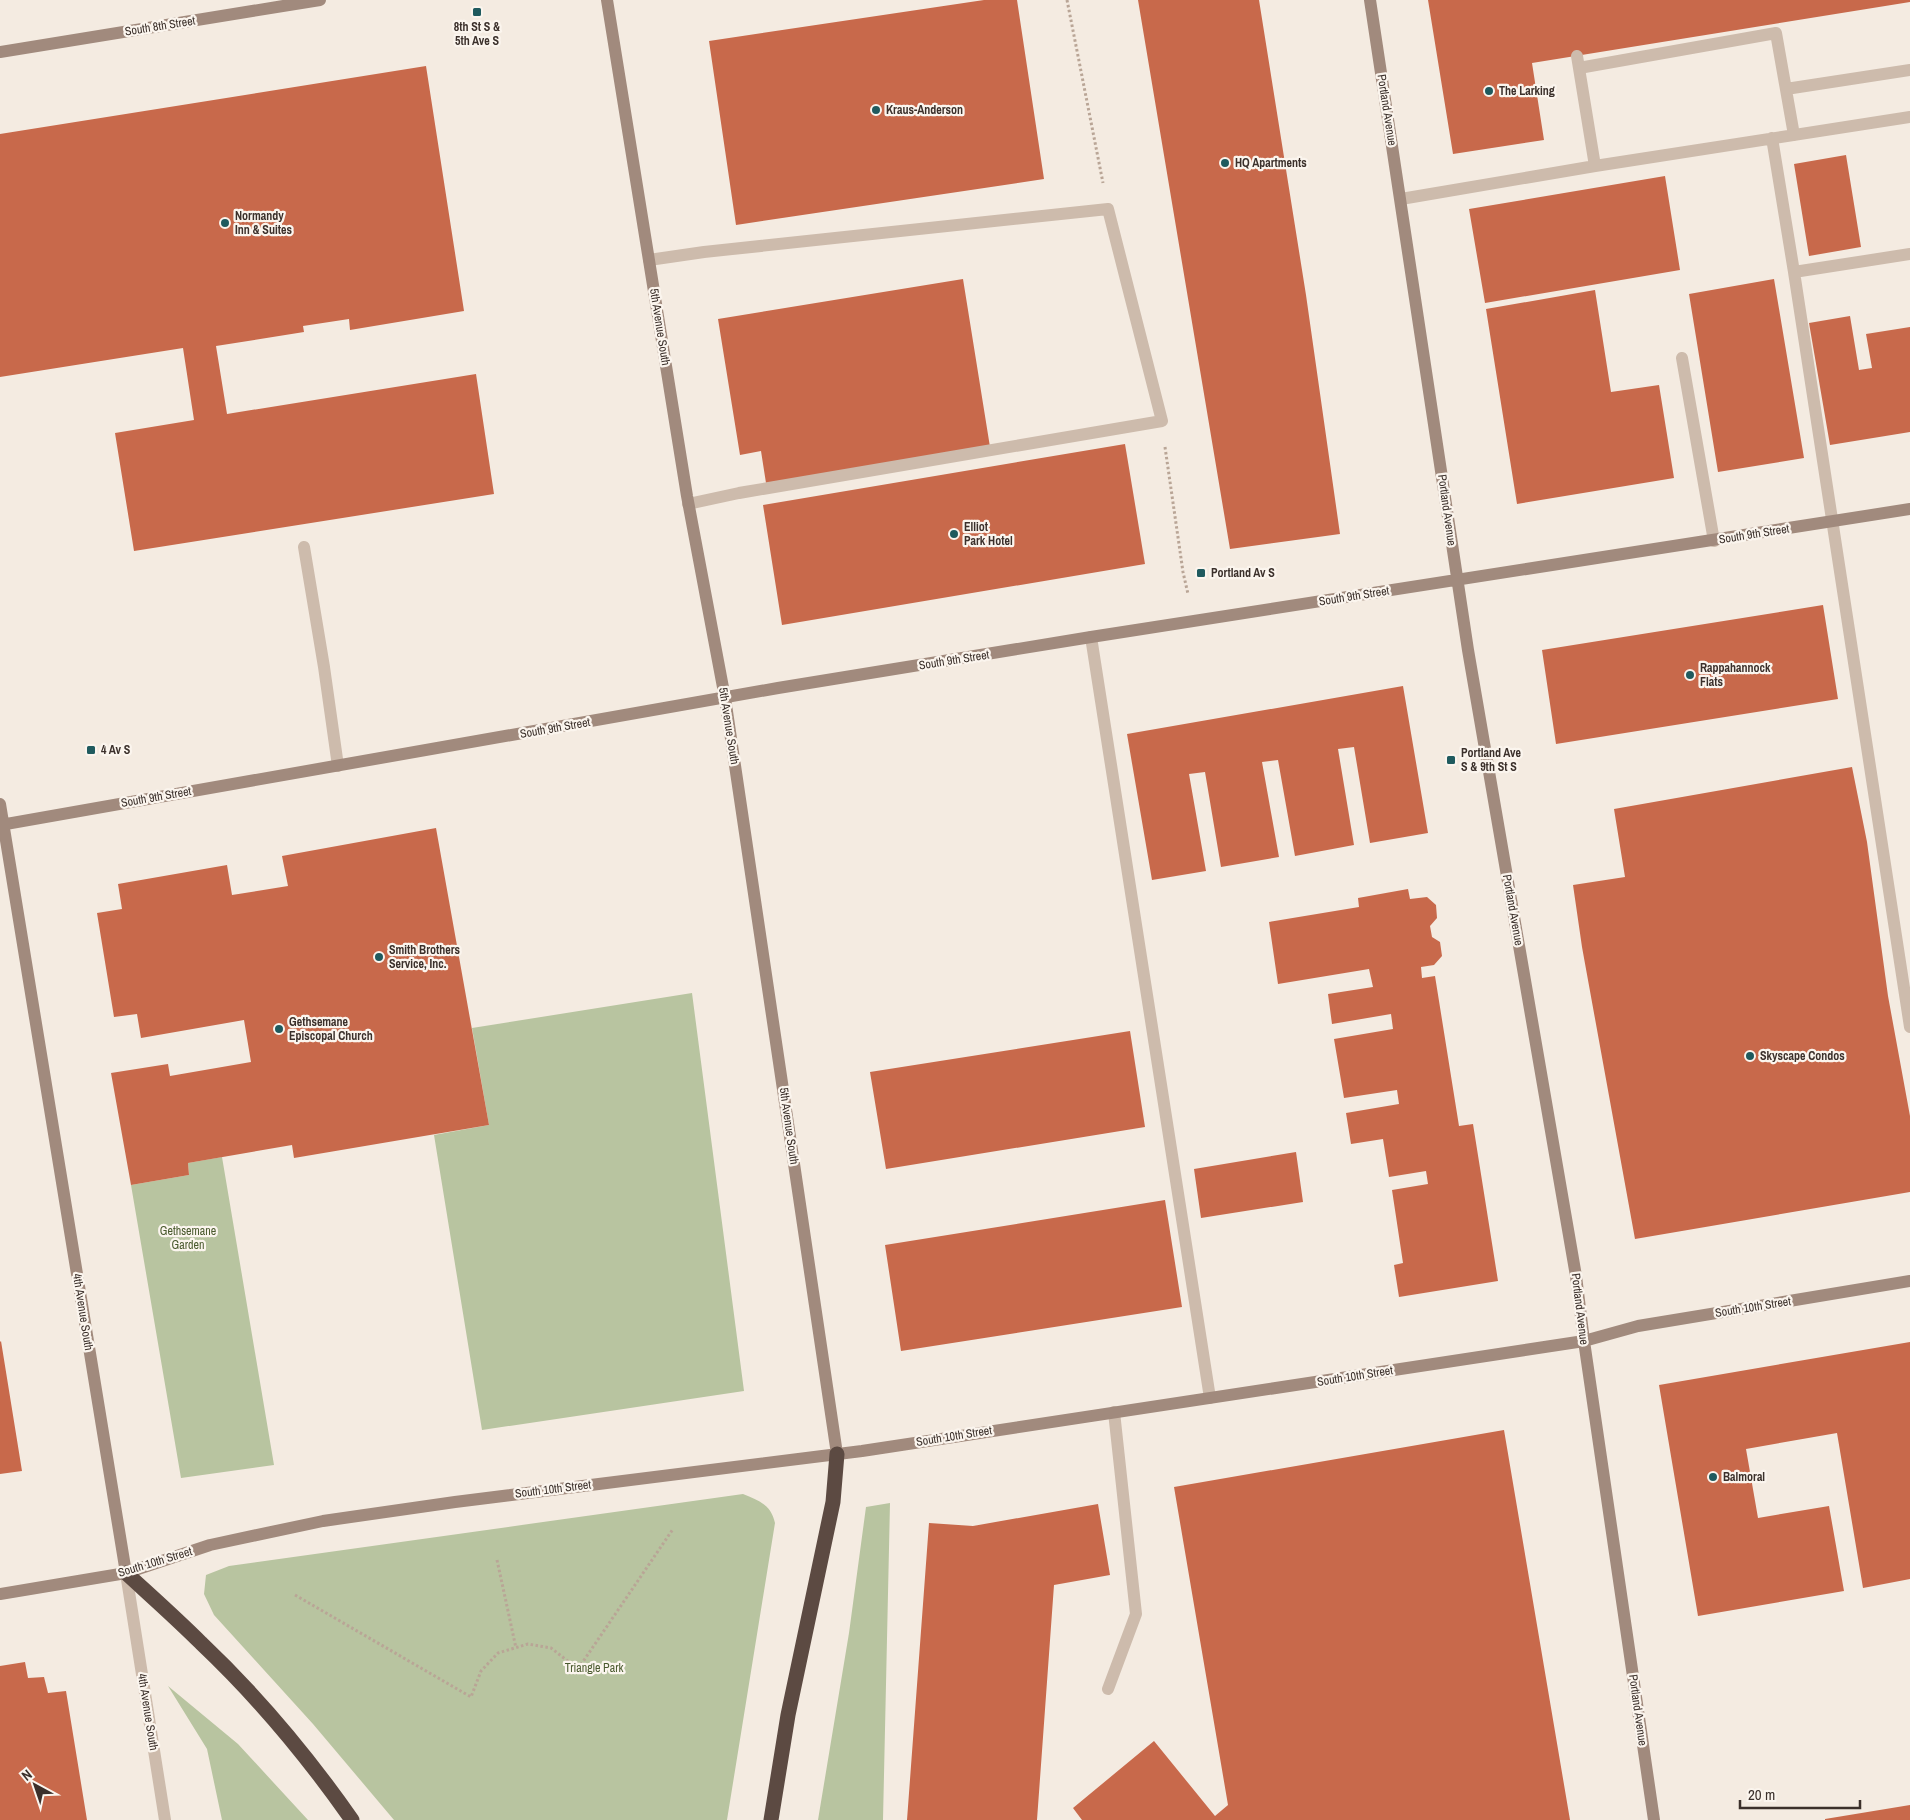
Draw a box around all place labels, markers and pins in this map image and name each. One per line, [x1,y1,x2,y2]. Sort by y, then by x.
marker: 8th St S & 5th Ave S [471,6,483,18]
place label: 8th St S & 5th Ave S [454,19,500,49]
place label: The Larking [1499,83,1555,99]
marker: The Larking [1483,85,1495,97]
place label: Kraus-Anderson [886,102,963,118]
marker: Kraus-Anderson [870,104,882,116]
place label: HQ Apartments [1235,155,1307,171]
marker: HQ Apartments [1219,157,1231,169]
place label: Normandy Inn & Suites [235,208,292,238]
marker: Normandy Inn & Suites [219,217,231,229]
place label: Elliot Park Hotel [964,519,1013,549]
marker: Elliot Park Hotel [948,528,960,540]
place label: Portland Av S [1211,565,1275,581]
marker: Portland Av S [1195,567,1207,579]
place label: Rappahannock Flats [1700,660,1771,690]
marker: Rappahannock Flats [1684,669,1696,681]
place label: 4 Av S [101,742,131,758]
marker: 4 Av S [85,744,97,756]
place label: Portland Ave S & 9th St S [1461,745,1522,775]
marker: Portland Ave S & 9th St S [1445,754,1457,766]
place label: Smith Brothers Service, Inc. [389,942,461,972]
marker: Smith Brothers Service, Inc. [373,951,385,963]
place label: Gethsemane Episcopal Church [289,1014,373,1044]
marker: Gethsemane Episcopal Church [273,1023,285,1035]
place label: Skyscape Condos [1760,1048,1845,1064]
marker: Skyscape Condos [1744,1050,1756,1062]
place label: Balmoral [1723,1469,1765,1485]
marker: Balmoral [1707,1471,1719,1483]

